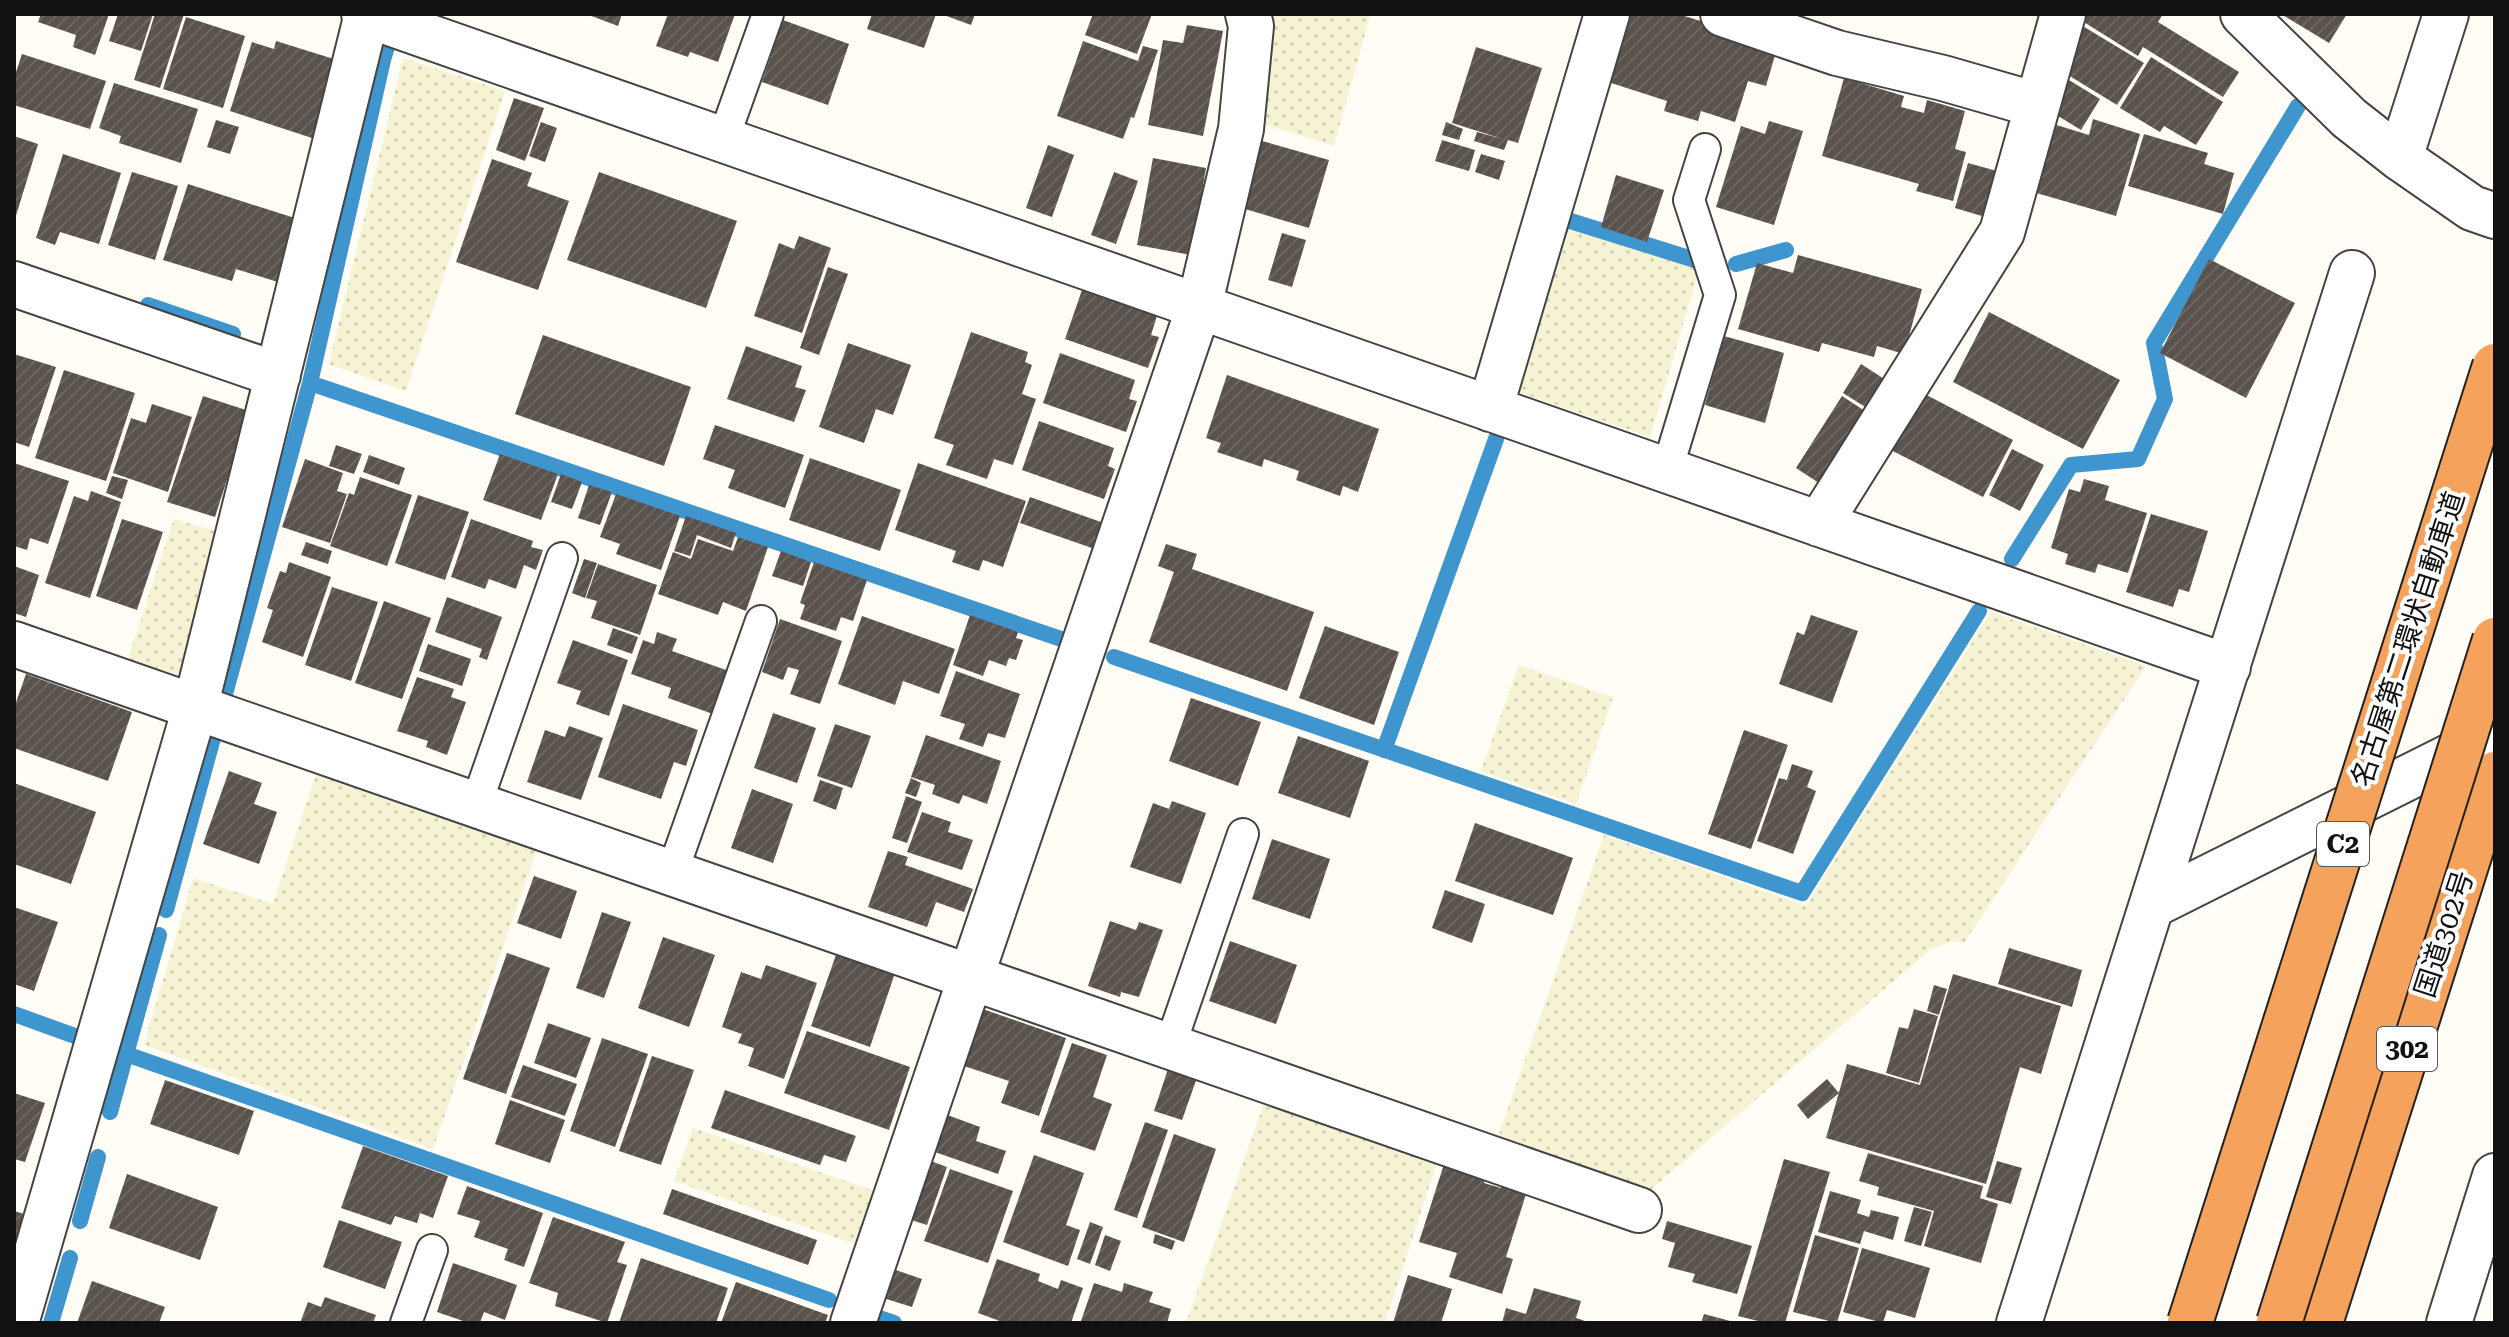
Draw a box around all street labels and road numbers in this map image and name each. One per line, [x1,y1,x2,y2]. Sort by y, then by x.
street label: 名古屋第二環状自動車道 [2345,487,2471,791]
road number: C2 [2317,822,2369,866]
street label: 国道302号 [2408,867,2480,1001]
road number: 302 [2377,1027,2437,1071]

